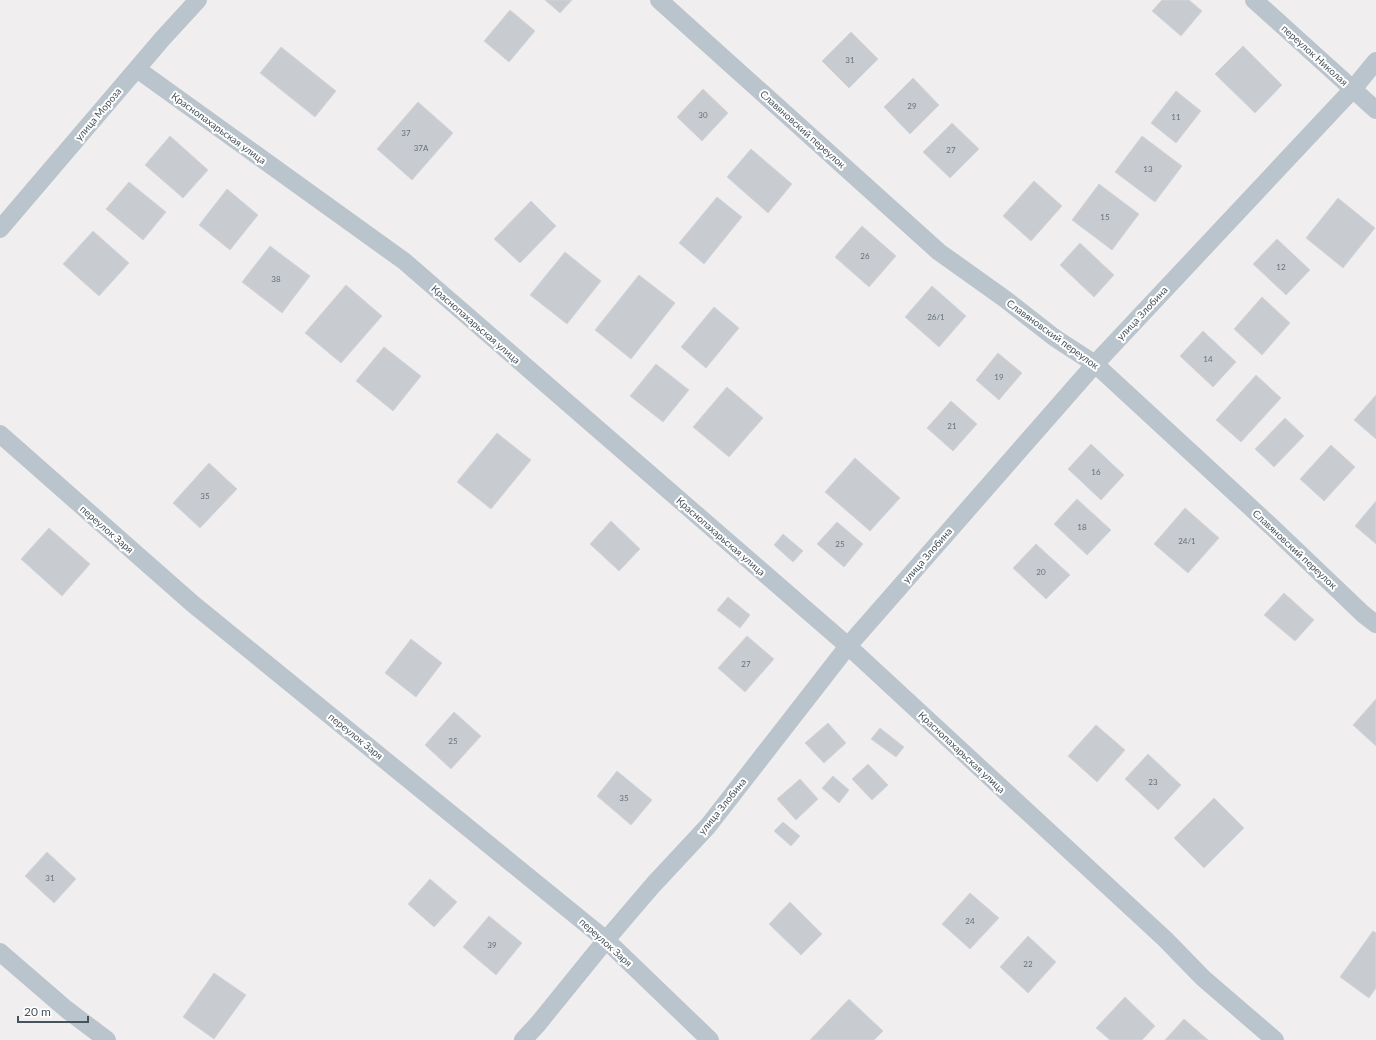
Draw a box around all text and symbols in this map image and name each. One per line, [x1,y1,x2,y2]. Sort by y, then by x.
street label: переулок Николая [1279,22,1351,88]
house number: 31 [845,55,855,65]
street label: улица Мороза [72,85,124,143]
street label: Славяновский переулок [758,88,849,171]
street label: Краснопахарьская улица [169,90,269,166]
house number: 29 [907,101,917,111]
house number: 30 [698,110,708,120]
house number: 11 [1171,112,1181,122]
house number: 37 [401,128,411,138]
house number: 37А [414,143,429,153]
house number: 27 [946,145,956,155]
house number: 13 [1143,164,1153,174]
house number: 15 [1100,212,1110,222]
house number: 26 [860,251,870,261]
house number: 12 [1276,262,1286,272]
house number: 38 [271,274,281,284]
street label: Краснопахарьская улица [429,282,523,366]
street label: улица Злобина [1114,284,1170,342]
street label: Славяновский переулок [1005,297,1102,372]
house number: 26/1 [927,312,945,322]
house number: 14 [1203,354,1213,364]
house number: 19 [994,372,1004,382]
house number: 21 [947,421,957,431]
house number: 16 [1091,467,1101,477]
house number: 35 [200,491,210,501]
street label: Краснопахарьская улица [674,494,768,578]
street label: переулок Заря [78,503,136,555]
street label: Славяновский переулок [1250,507,1340,592]
house number: 18 [1077,522,1087,532]
street label: улица Злобина [900,525,954,585]
house number: 24/1 [1178,536,1196,546]
house number: 25 [835,539,845,549]
house number: 20 [1036,567,1046,577]
house number: 27 [741,659,751,669]
street label: Краснопахарьская улица [916,709,1008,795]
street label: переулок Заря [326,710,386,762]
house number: 25 [448,736,458,746]
street label: улица Злобина [696,775,748,837]
house number: 23 [1148,777,1158,787]
house number: 35 [619,793,629,803]
house number: 31 [45,873,55,883]
street label: переулок Заря [577,915,635,969]
house number: 24 [965,916,975,926]
house number: 39 [487,940,497,950]
house number: 22 [1023,959,1033,969]
scale bar [18,998,88,1024]
text: 20 m [24,1004,51,1019]

